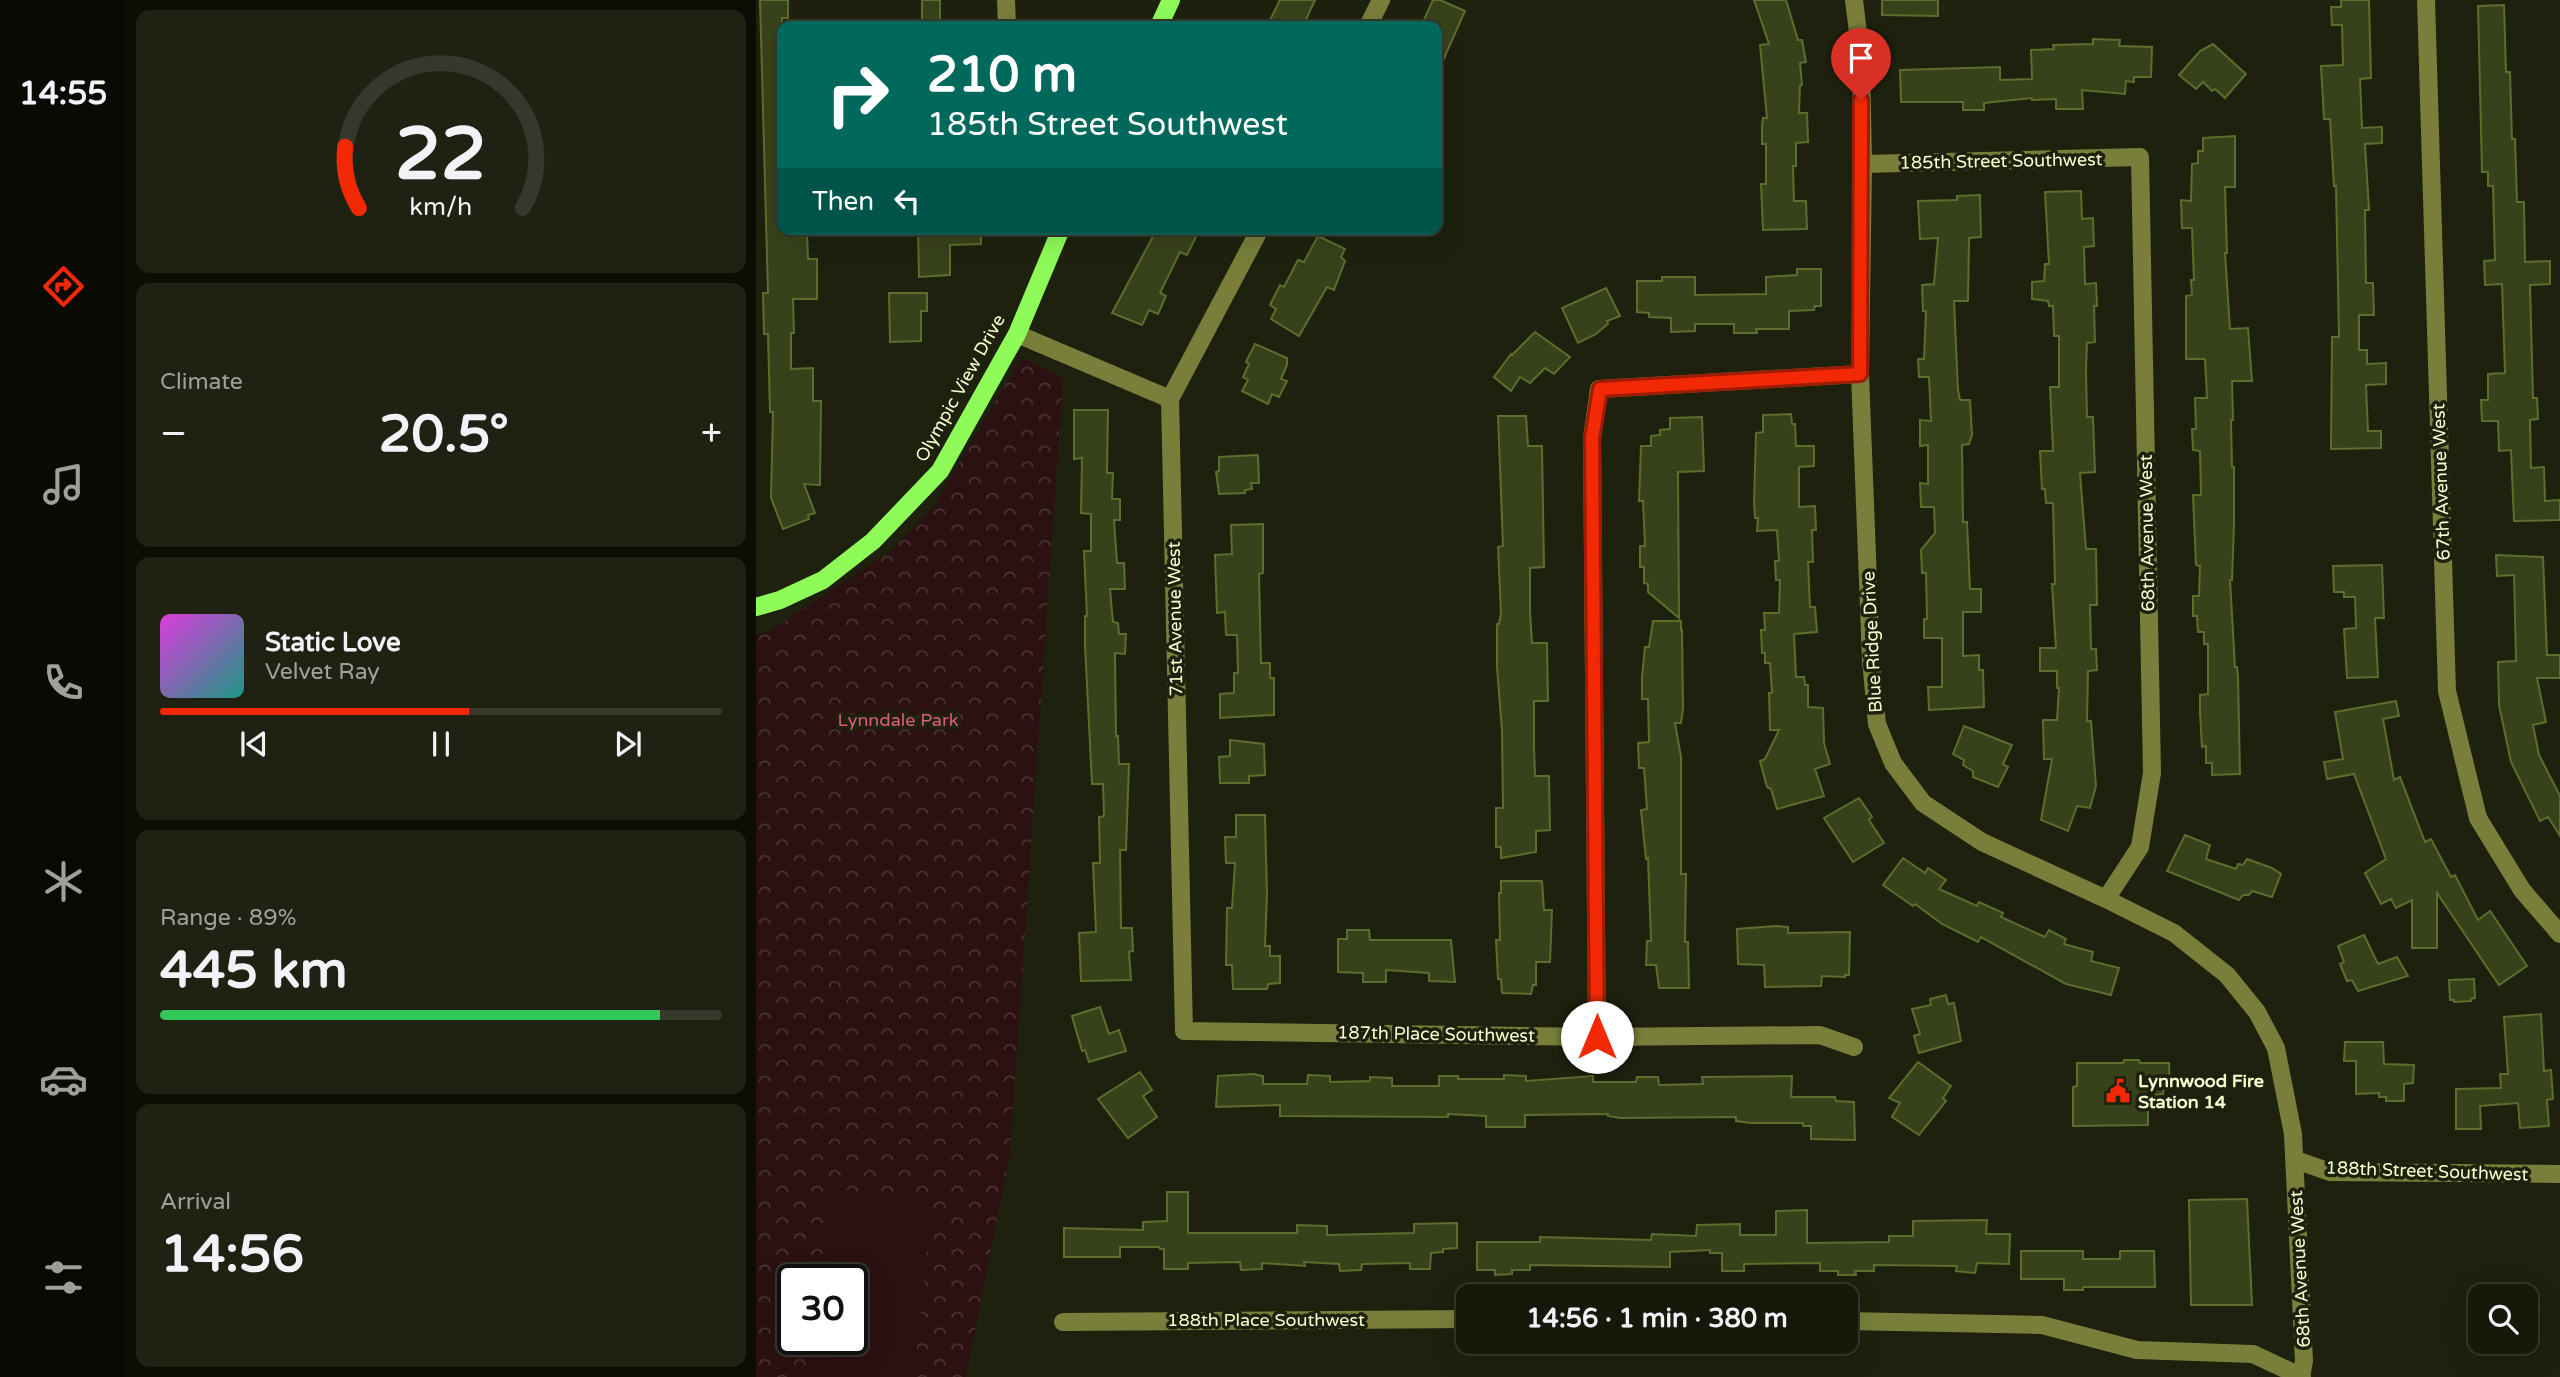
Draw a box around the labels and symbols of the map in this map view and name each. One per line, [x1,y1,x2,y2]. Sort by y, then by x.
pin [1831,28,1891,100]
street label: 185th Street Southwest [1899,148,2103,174]
street label: Olympic View Drive [910,310,1010,466]
street label: 67th Avenue West [2427,403,2455,561]
street label: 68th Avenue West [2135,454,2159,612]
street label: 71st Avenue West [1163,541,1187,697]
street label: Blue Ridge Drive [1857,571,1887,713]
park label: Lynndale Park [837,709,959,731]
position arrow [1560,1000,1634,1074]
street label: 187th Place Southwest [1337,1021,1535,1047]
place label: Lynnwood Fire Station 14 [2138,1070,2264,1113]
public building icon: Lynnwood Fire Station 14 [2104,1077,2132,1105]
street label: 188th Street Southwest [2325,1156,2529,1186]
street label: 68th Avenue West [2285,1190,2315,1348]
speed limit sign: 30 [777,1264,868,1355]
street label: 188th Place Southwest [1167,1309,1365,1331]

